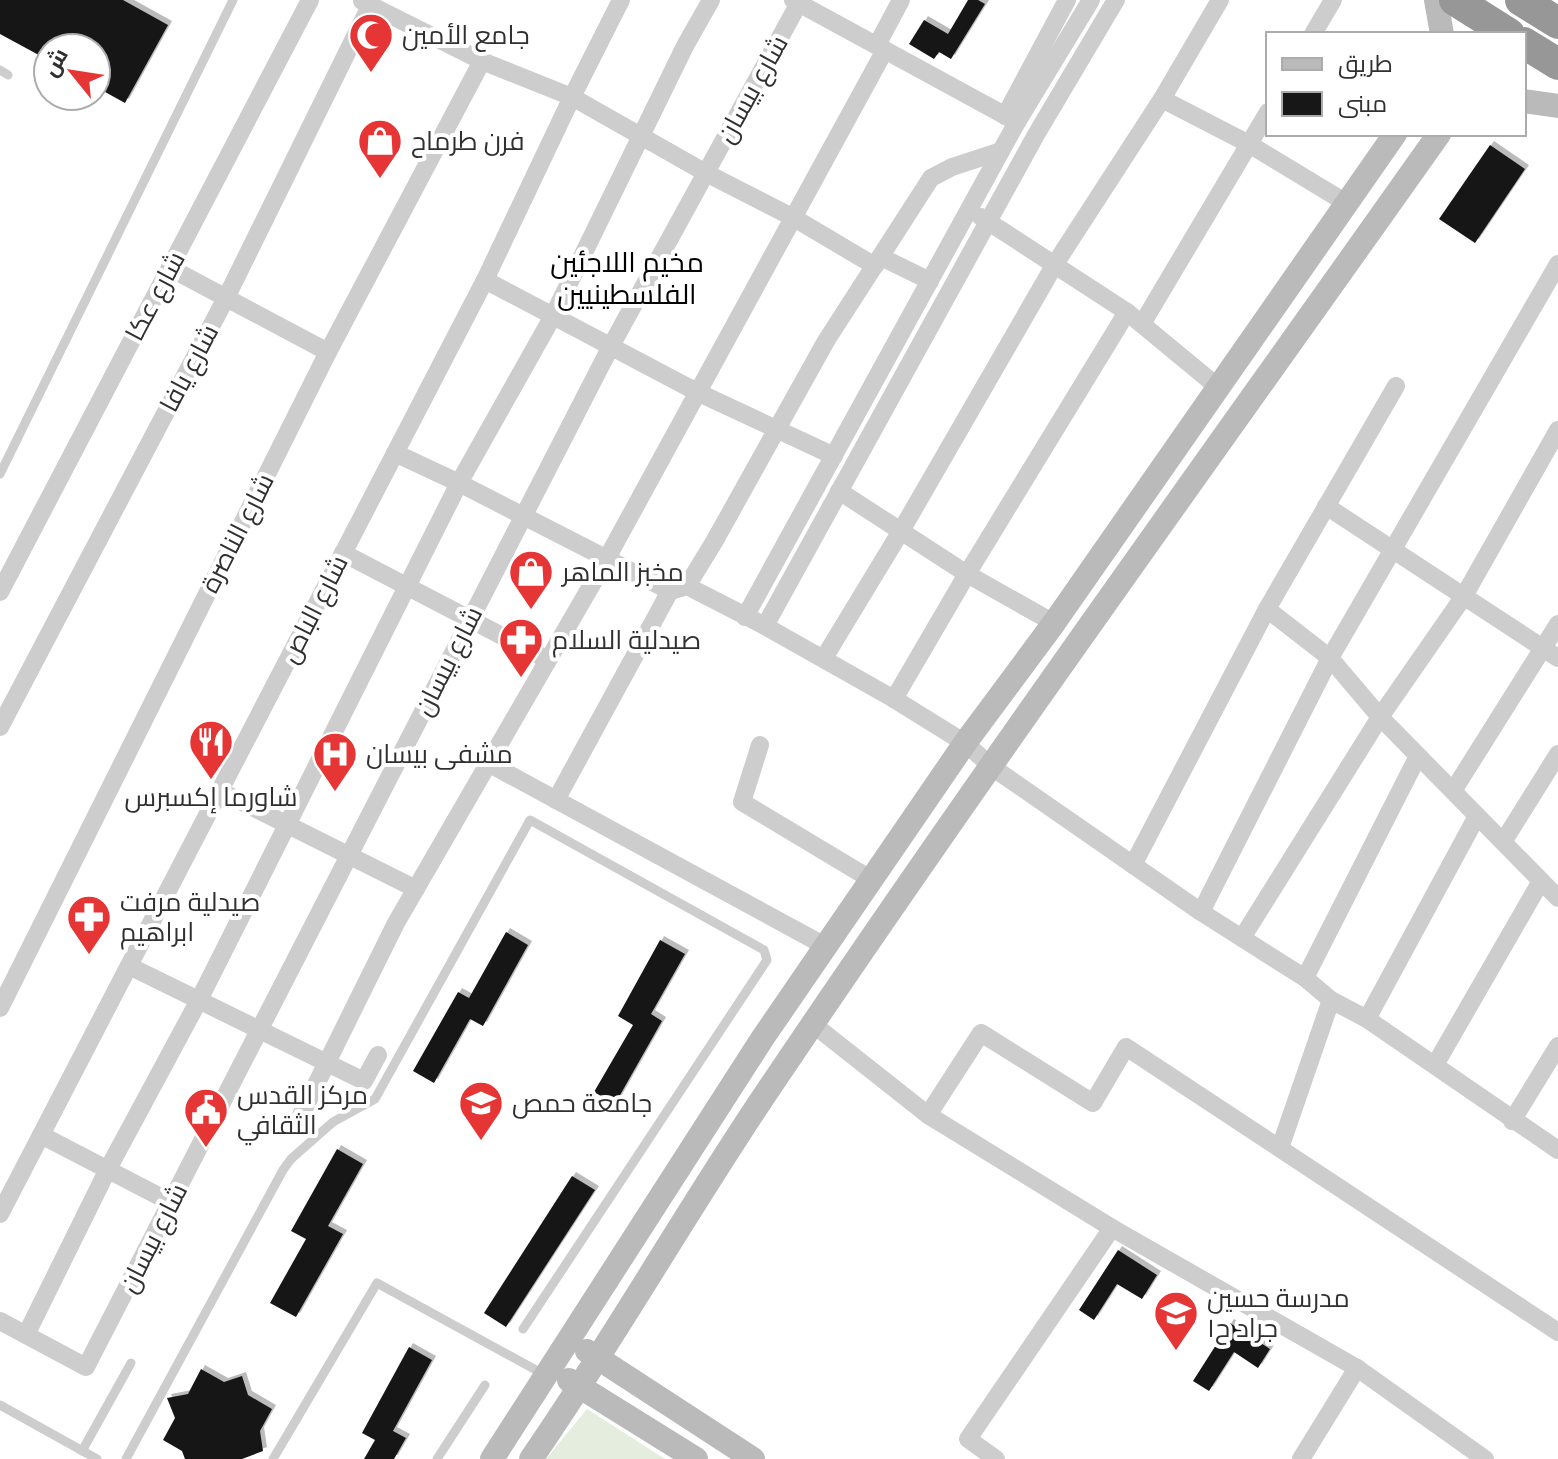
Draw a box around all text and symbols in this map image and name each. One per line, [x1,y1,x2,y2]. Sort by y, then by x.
mosque icon: جامع الأمين [347,11,395,74]
place label: جامع الأمين [402,17,530,52]
street label: شارع بيسان [708,28,796,149]
north arrow [32,32,112,112]
legend [1266,32,1526,136]
text: ش [35,42,74,81]
text: طريق [1338,47,1393,79]
text: مبنى [1338,87,1387,119]
shop icon: فرن طرماح [356,117,404,180]
place label: فرن طرماح [411,123,525,158]
district label: مخيم اللاجئين الفلسطينيين [550,243,704,312]
street label: شارع عكا [116,245,193,347]
street label: شارع يافا [151,318,226,418]
street label: شارع الناصرة [192,467,282,598]
shop icon: مخبز الماهر [507,548,555,611]
street label: شارع الباص [271,549,356,669]
place label: مخبز الماهر [560,554,684,588]
street label: شارع بيسان [405,600,490,721]
pharmacy icon: صيدلية السلام [497,616,545,679]
place label: صيدلية السلام [552,622,701,658]
restaurant icon: شاورما إكسبرس [187,718,235,781]
hospital icon: مشفى بيسان [311,730,359,793]
place label: مشفى بيسان [366,736,513,770]
place label: شاورما إكسبرس [124,779,298,814]
place label: صيدلية مرفت ابراهيم [120,884,260,950]
pharmacy icon: صيدلية مرفت ابراهيم [65,893,113,956]
place label: مركز القدس الثقافي [237,1077,368,1146]
school or university icon: جامعة حمص [457,1079,505,1142]
place label: جامعة حمص [512,1085,652,1119]
public building icon: مركز القدس الثقافي [182,1086,230,1149]
street label: شارع بيسان [110,1177,195,1298]
place label: مدرسة حسين جراد ح١ [1207,1280,1350,1345]
school or university icon: مدرسة حسين جراد ح١ [1152,1289,1200,1352]

